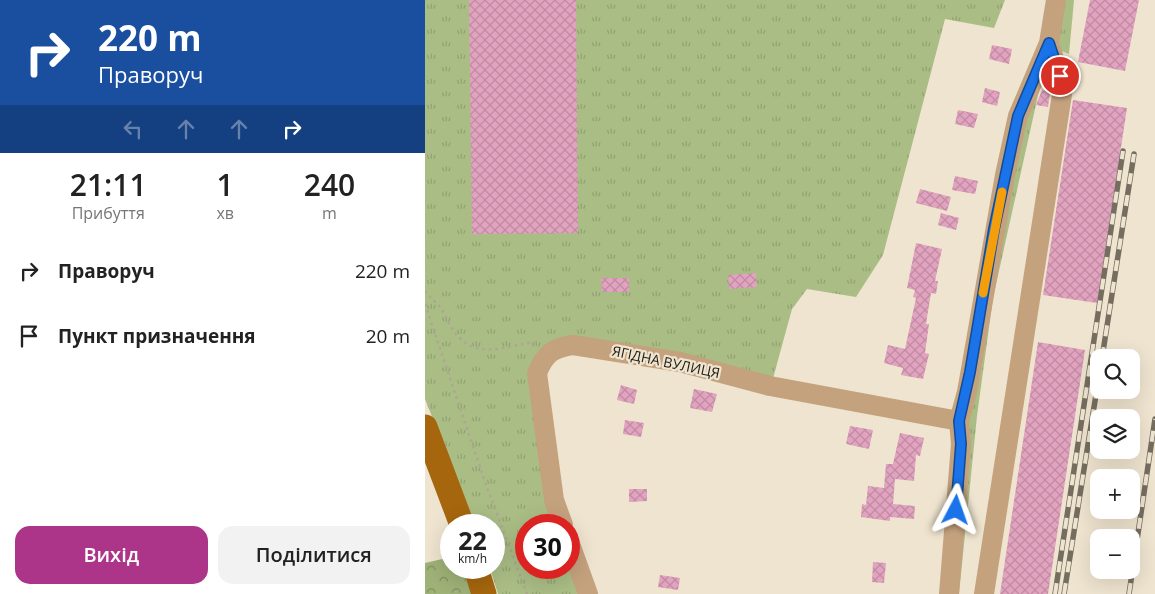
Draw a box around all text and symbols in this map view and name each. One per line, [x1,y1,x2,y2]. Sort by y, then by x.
text: 220 m [98,14,202,61]
icon: right [15,20,80,85]
pin [1039,55,1081,97]
text: Праворуч [98,59,203,89]
icon: arrive [1046,62,1074,90]
icon: left [119,115,147,143]
icon: ahead [172,115,200,143]
icon: ahead [225,115,253,143]
icon: right [278,115,306,143]
text: 21:11 [70,164,147,205]
text: 1 [217,164,234,205]
text: 240 [304,164,355,205]
text: Прибуття [72,202,145,224]
text: хв [216,202,234,224]
text: m [322,202,337,224]
icon: right [15,257,43,285]
text: Праворуч [58,258,155,284]
text: 220 m [355,258,410,284]
icon: arrive [15,322,43,350]
text: Пункт призначення [58,323,256,349]
text: 20 m [366,323,410,349]
street label: ЯГІДНА ВУЛИЦЯ [610,341,722,382]
map controls [1090,349,1140,579]
button: search [1090,349,1140,399]
button: layers [1090,409,1140,459]
button: + [1090,469,1140,519]
position arrow [929,483,981,535]
speed limit sign: 30 [515,514,580,579]
text: 22 [458,523,487,557]
button: Вихід [15,526,208,584]
button: Поділитися [218,526,410,584]
button: − [1090,529,1140,579]
text: km/h [458,550,487,567]

